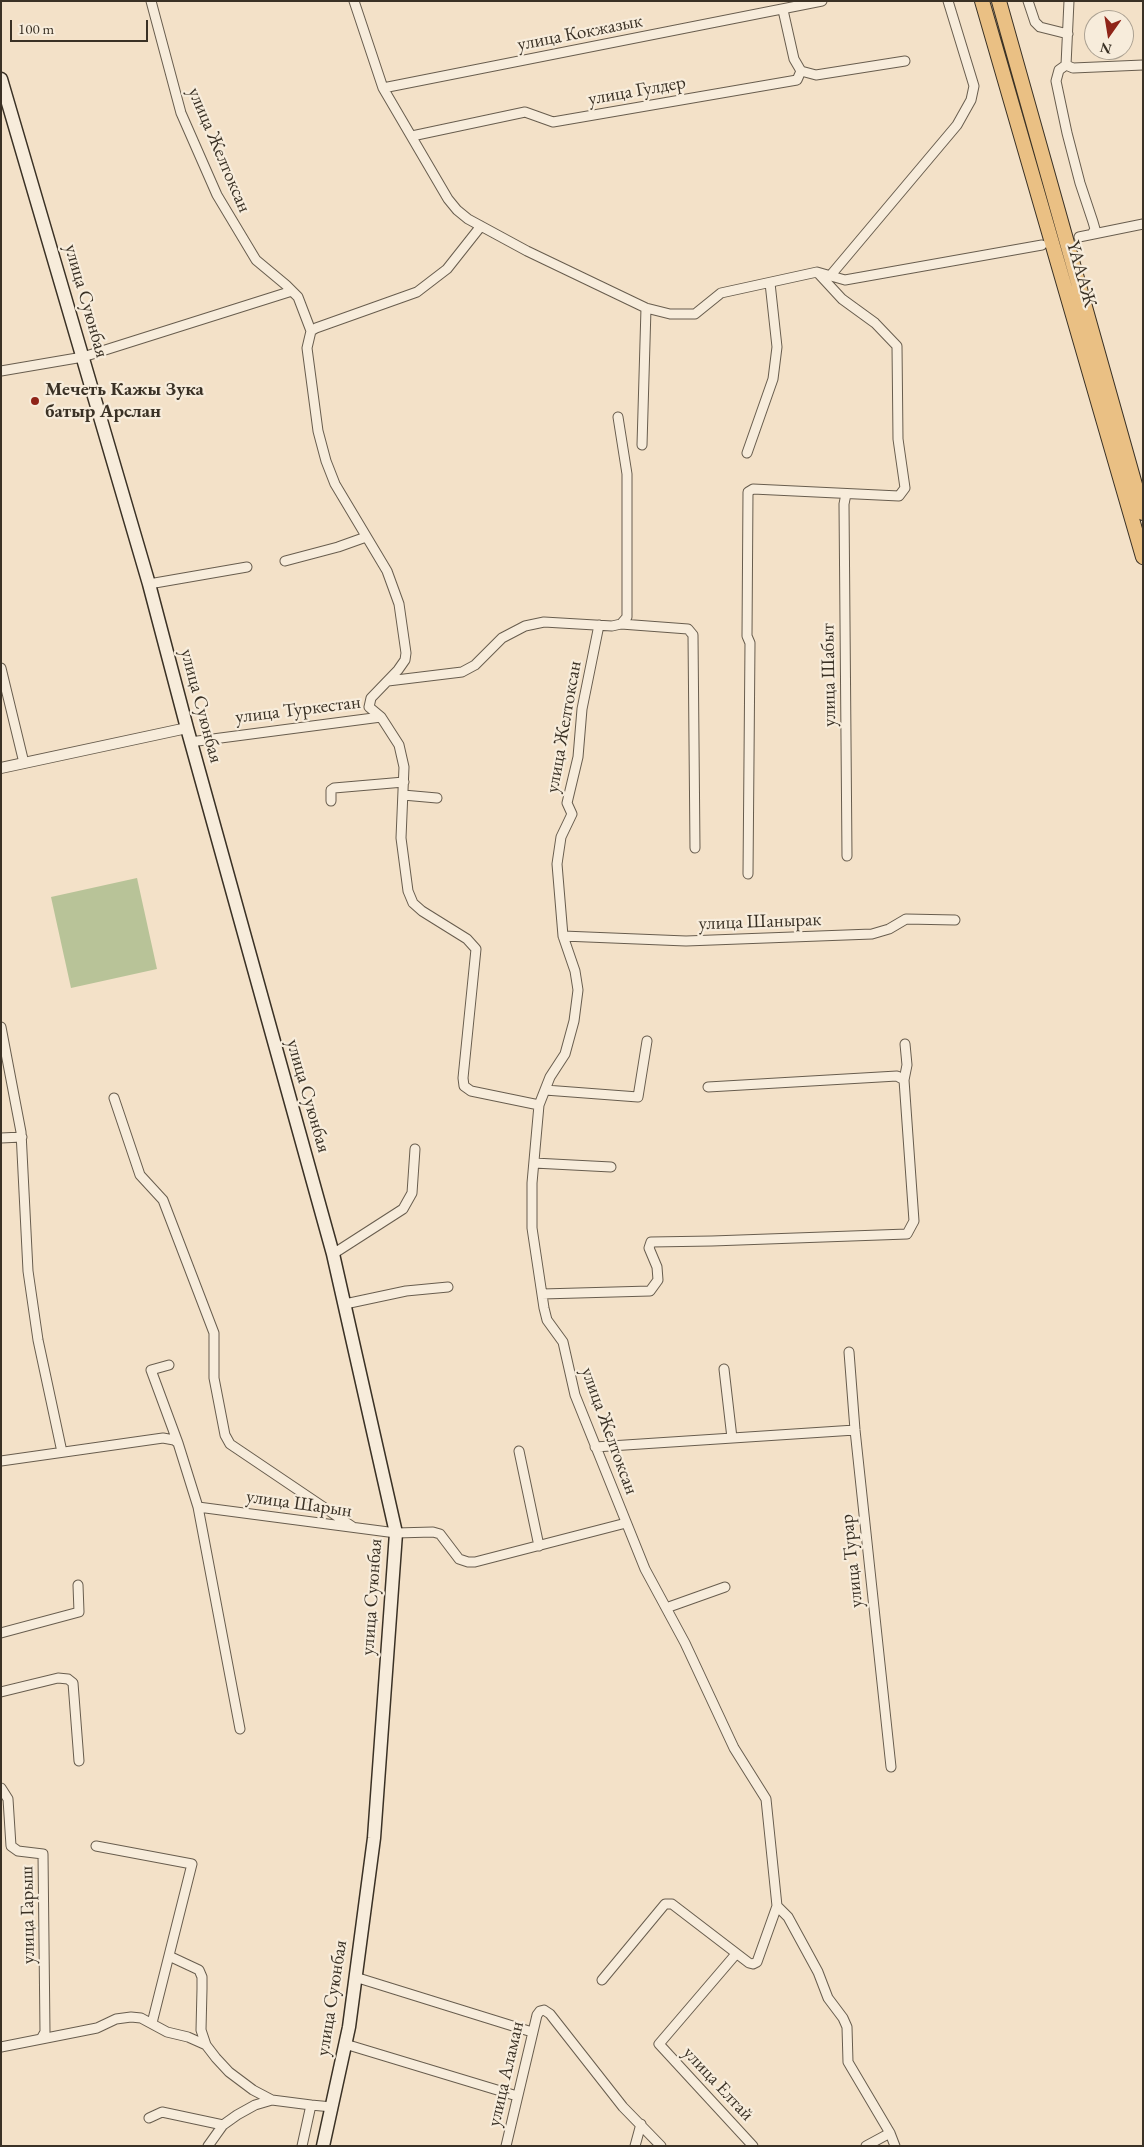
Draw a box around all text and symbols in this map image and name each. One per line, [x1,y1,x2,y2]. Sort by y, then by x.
scale bar [12,10,150,42]
street label: улица Кокжазык [515,10,645,56]
north arrow [1084,10,1134,60]
text: 100 m [18,19,54,38]
text: N [1098,39,1113,59]
street label: улица Гулдер [586,71,688,111]
street label: улица Желтоксан [182,84,256,216]
street label: ҮАААЖ [1061,238,1101,310]
street label: улица Суюнбая [59,242,113,360]
place label: Мечеть Кажы Зука батыр Арслан [45,379,204,423]
marker: Мечеть Кажы Зука батыр Арслан [29,395,41,407]
street label: улица Шабыт [817,623,841,727]
street label: улица Суюнбая [175,647,227,765]
street label: улица Желтоксан [541,659,587,795]
street label: улица Туркестан [234,691,362,729]
street label: улица Шанырак [698,908,822,936]
street label: улица Суюнбая [281,1037,335,1155]
street label: улица Желтоксан [575,1364,643,1498]
street label: улица Шарын [245,1485,353,1523]
street label: улица Турар [836,1513,868,1609]
street label: улица Суюнбая [357,1538,387,1656]
street label: улица Гарыш [16,1866,40,1964]
street label: улица Суюнбая [312,1938,352,2058]
street label: улица Аламан [483,2019,529,2129]
street label: улица Елтай [678,2042,758,2126]

